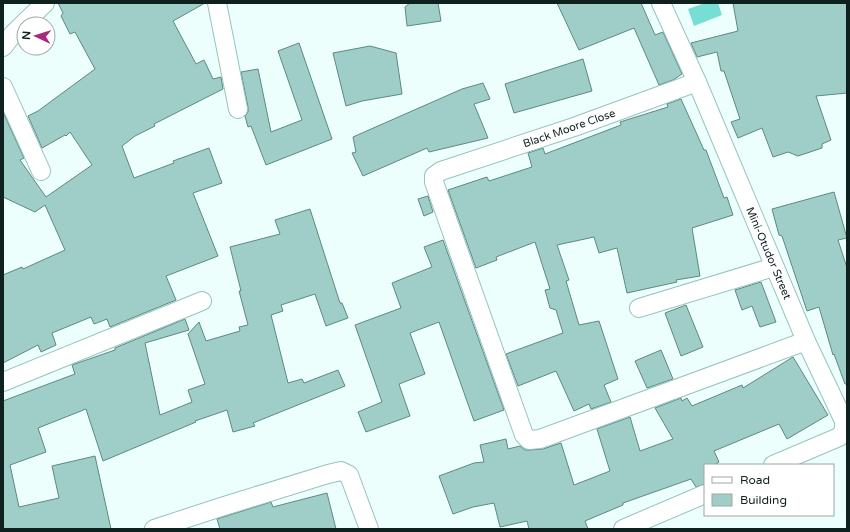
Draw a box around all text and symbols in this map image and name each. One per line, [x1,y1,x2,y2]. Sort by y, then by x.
north arrow [16,16,56,56]
text: N [20,30,33,40]
street label: Black Moore Close [521,107,617,150]
street label: Mini-Otudor Street [743,205,794,301]
legend [704,464,834,516]
text: Road [740,473,770,487]
text: Building [740,493,787,507]

